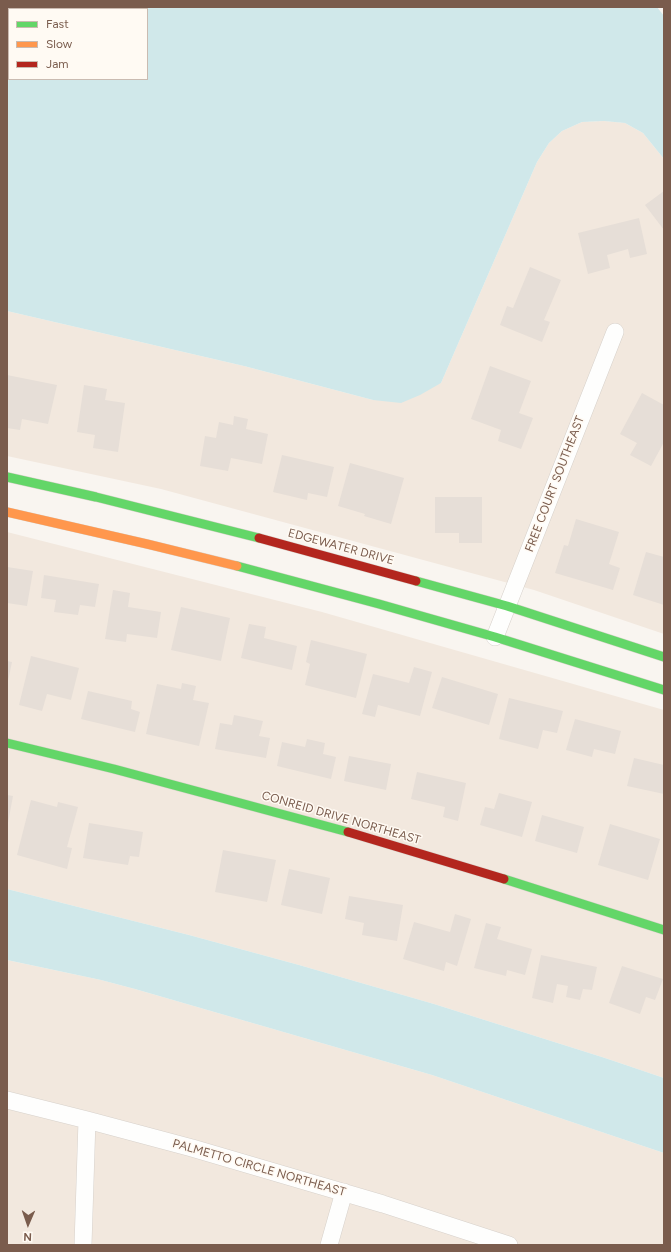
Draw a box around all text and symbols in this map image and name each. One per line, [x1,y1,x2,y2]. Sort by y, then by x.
legend [8,8,148,80]
text: Fast [46,17,69,31]
text: Slow [46,37,72,51]
text: Jam [46,57,69,71]
street label: FREE COURT SOUTHEAST [522,414,588,554]
street label: EDGEWATER DRIVE [286,526,396,568]
street label: CONREID DRIVE NORTHEAST [260,788,422,848]
street label: PALMETTO CIRCLE NORTHEAST [171,1136,347,1200]
north arrow [8,1204,48,1244]
text: N [23,1230,32,1243]

